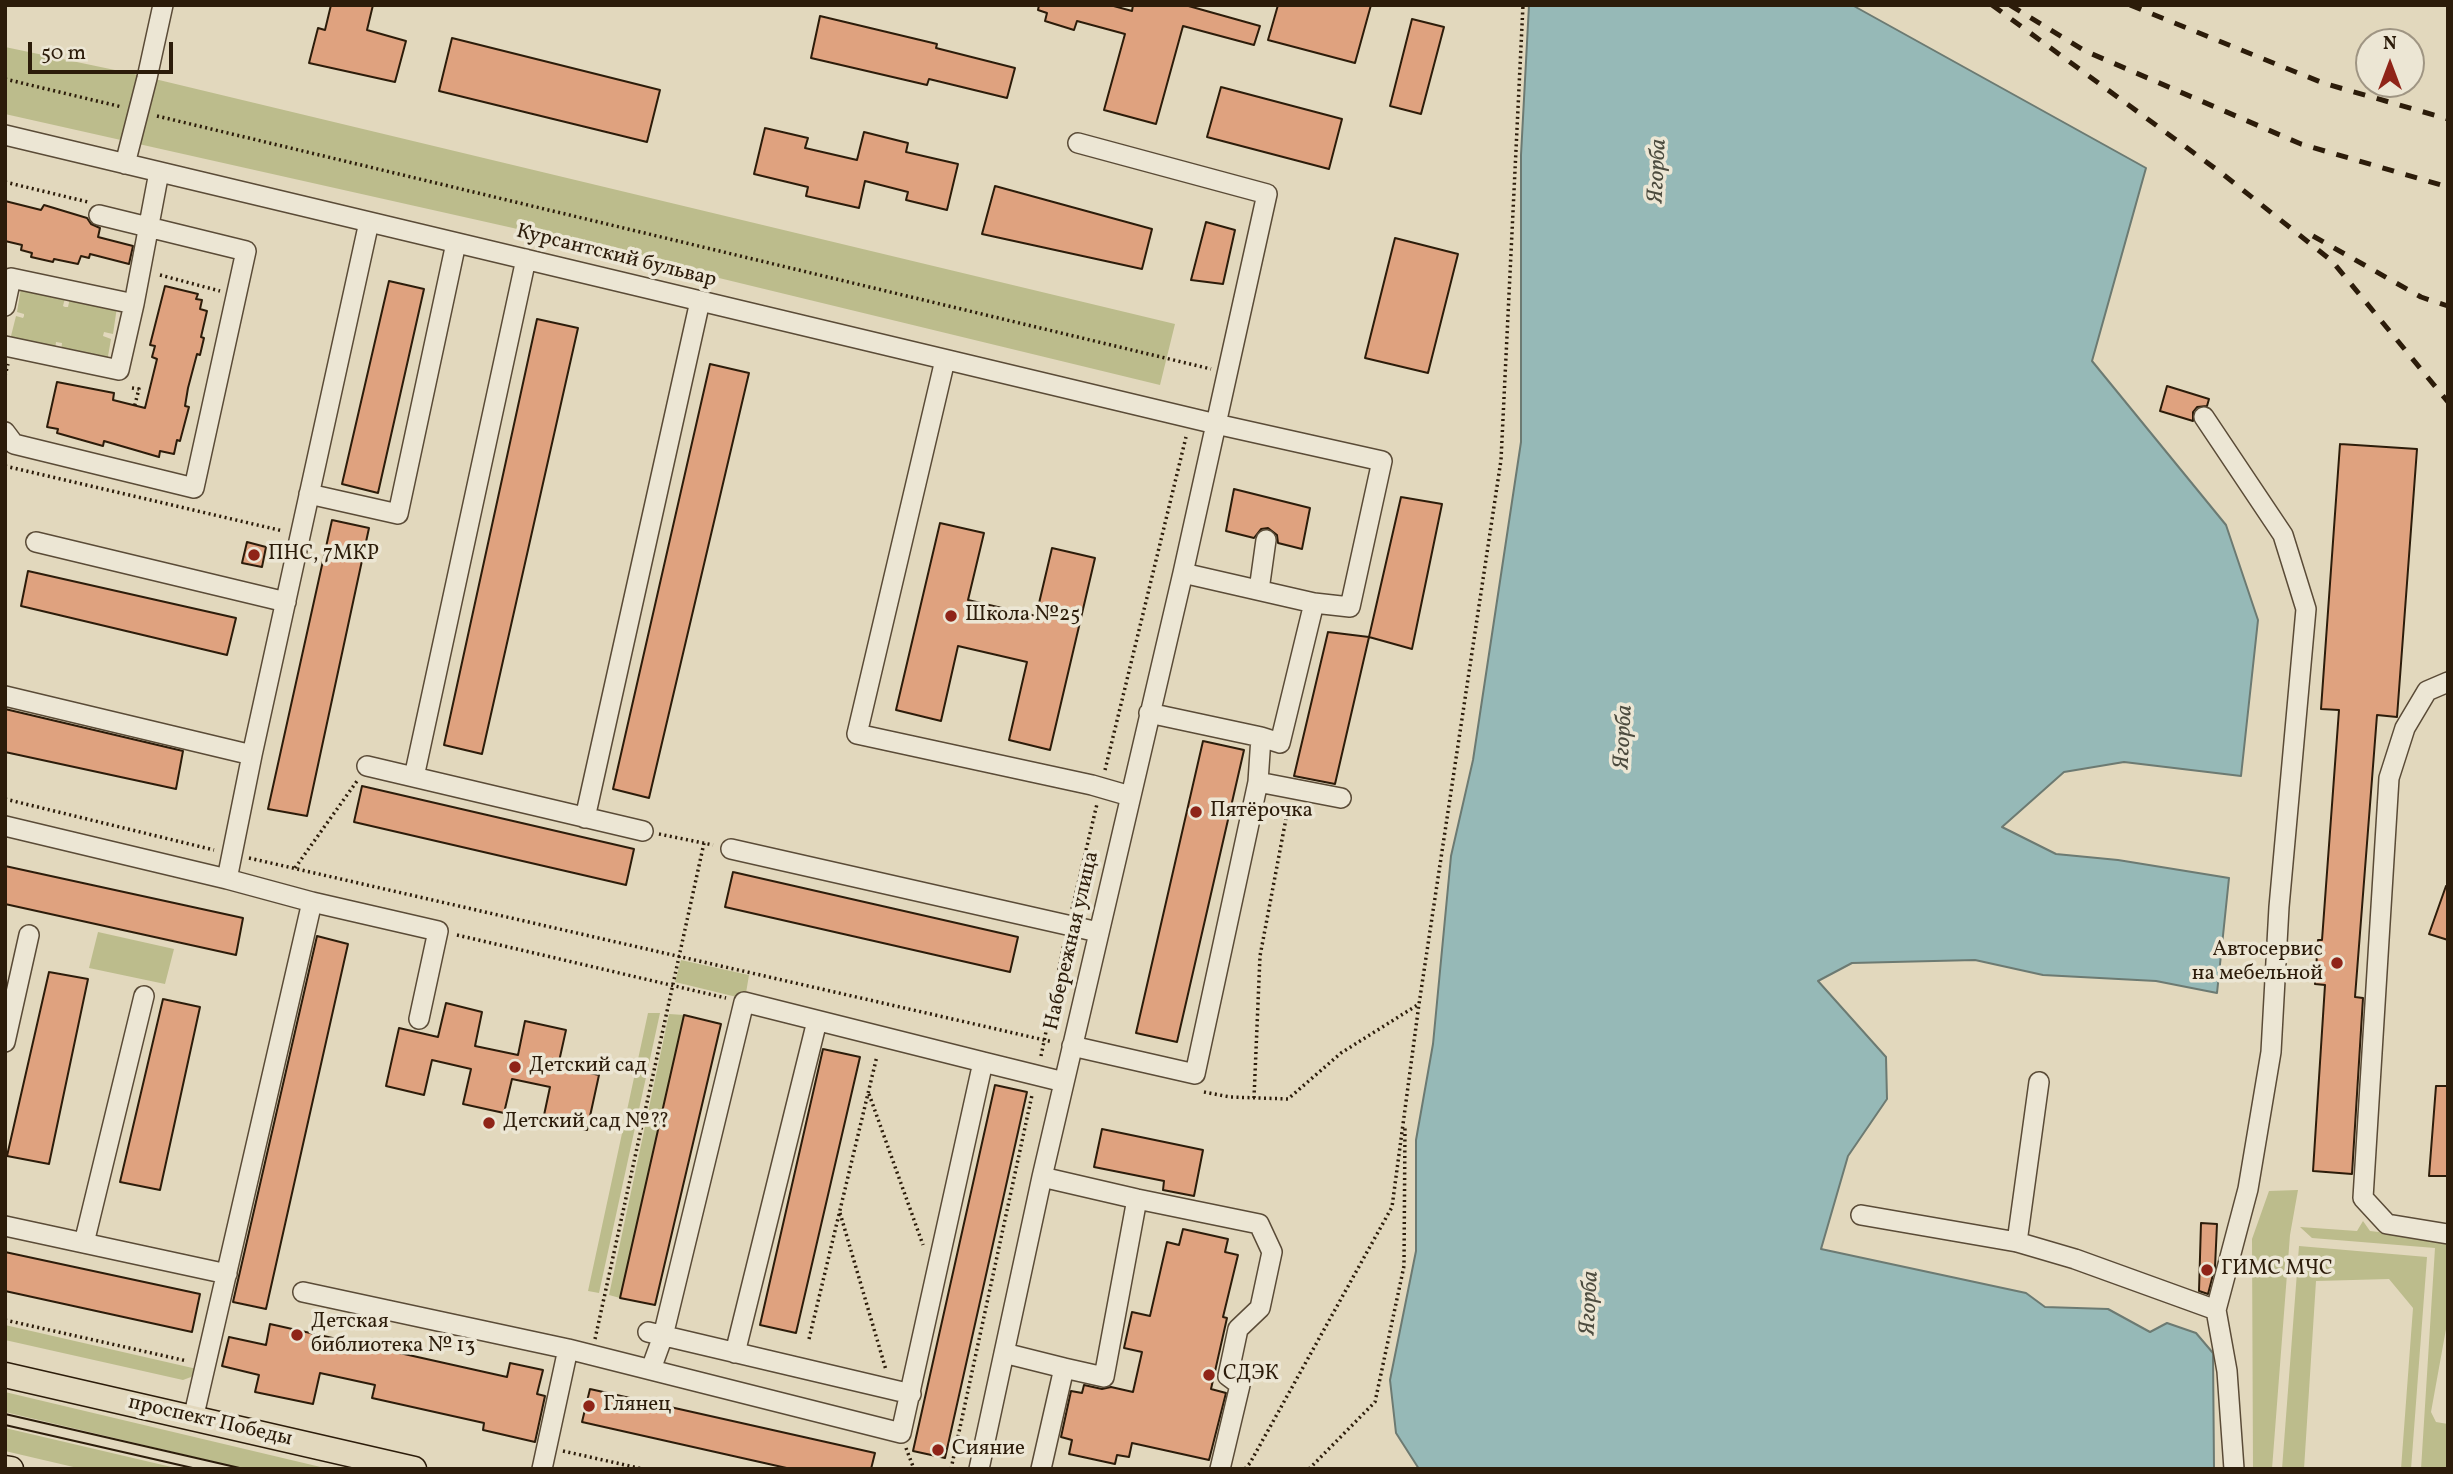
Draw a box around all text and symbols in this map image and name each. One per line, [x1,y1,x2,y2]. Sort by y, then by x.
scale bar [32,28,177,72]
north arrow [2355,28,2425,98]
text: N [2383,31,2397,57]
text: 50 m [41,39,86,68]
water label: Ягорба [1644,138,1674,204]
street label: Курсантский бульвар [513,220,719,294]
place label: ПНС, 7МКР [268,542,379,568]
marker: ПНС, 7МКР [246,547,262,563]
place label: Школа №25 [965,603,1080,629]
marker: Школа №25 [943,608,959,624]
water label: Ягорба [1610,704,1640,770]
place label: Пятёрочка [1210,799,1313,825]
marker: Пятёрочка [1188,804,1204,820]
street label: Набережная улица [1040,849,1106,1033]
place label: Автосервис на мебельной [2192,938,2323,988]
marker: Автосервис на мебельной [2329,955,2345,971]
place label: Детский сад [529,1054,647,1080]
marker: Детский сад [507,1059,523,1075]
place label: Детский сад №?? [503,1110,669,1136]
marker: Детский сад №?? [481,1115,497,1131]
place label: ГИМС МЧС [2221,1257,2333,1283]
marker: ГИМС МЧС [2199,1262,2215,1278]
water label: Ягорба [1576,1270,1606,1336]
place label: Детская библиотека № 13 [311,1310,475,1360]
marker: Детская библиотека № 13 [289,1327,305,1343]
place label: СДЭК [1223,1362,1279,1388]
marker: СДЭК [1201,1367,1217,1383]
street label: проспект Победы [126,1391,294,1453]
place label: Глянец [603,1393,671,1419]
marker: Глянец [581,1398,597,1414]
place label: Сияние [952,1437,1025,1463]
marker: Сияние [930,1442,946,1458]

